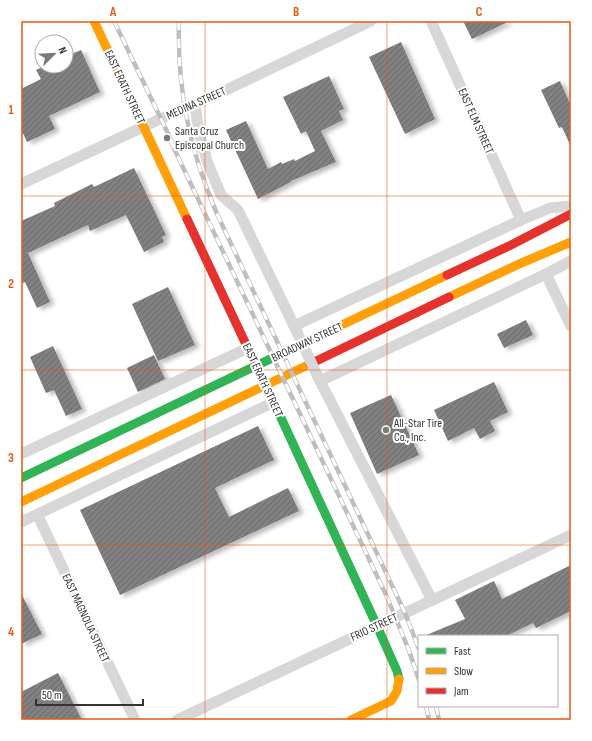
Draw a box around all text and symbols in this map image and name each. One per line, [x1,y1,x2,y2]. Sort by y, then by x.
text: A [109,4,117,20]
text: B [293,4,299,20]
text: C [476,4,483,20]
north arrow [34,34,74,74]
text: N [56,45,70,56]
street label: EAST ERATH STREET [101,48,148,127]
street label: MEDINA STREET [164,84,229,123]
street label: EAST ELM STREET [454,86,497,157]
text: 1 [8,102,14,118]
place label: Santa Cruz Episcopal Church [175,124,244,153]
marker: Santa Cruz Episcopal Church [162,133,172,143]
text: 2 [8,276,14,292]
street label: BROADWAY STREET [269,319,345,366]
street label: EAST ERATH STREET [239,341,286,420]
place label: All-Star Tire Co., Inc. [393,416,442,445]
marker: All-Star Tire Co., Inc. [381,425,391,435]
text: 3 [8,450,14,466]
street label: EAST MAGNOLIA STREET [58,571,113,665]
street label: FRIO STREET [348,610,400,645]
text: 4 [8,624,14,640]
legend [418,635,558,707]
text: Fast [454,644,471,659]
text: Slow [454,664,473,679]
scale bar [36,681,143,707]
text: Jam [453,684,469,699]
text: 50 m [42,688,62,703]

